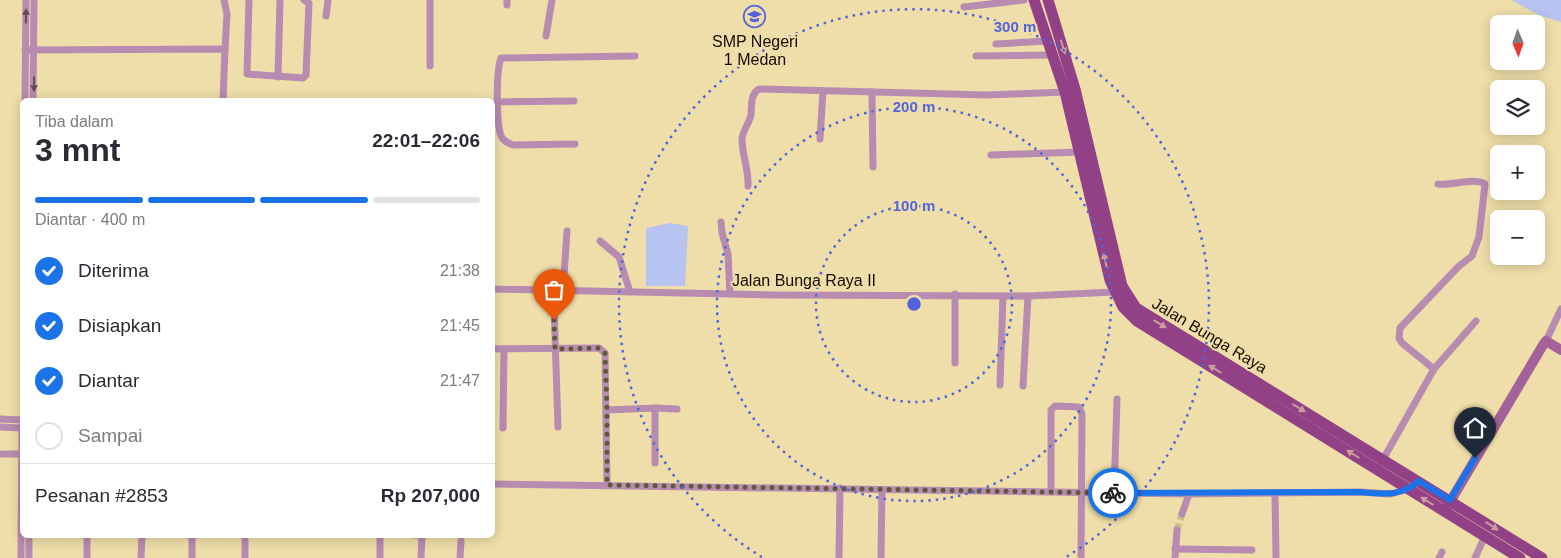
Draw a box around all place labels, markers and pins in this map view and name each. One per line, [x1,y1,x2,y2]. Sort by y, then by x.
school or university icon: SMP Negeri 1 Medan [743,5,767,29]
place label: SMP Negeri 1 Medan [712,33,798,68]
pin [533,269,575,320]
centre of rings [905,295,923,313]
pin [1454,407,1496,458]

